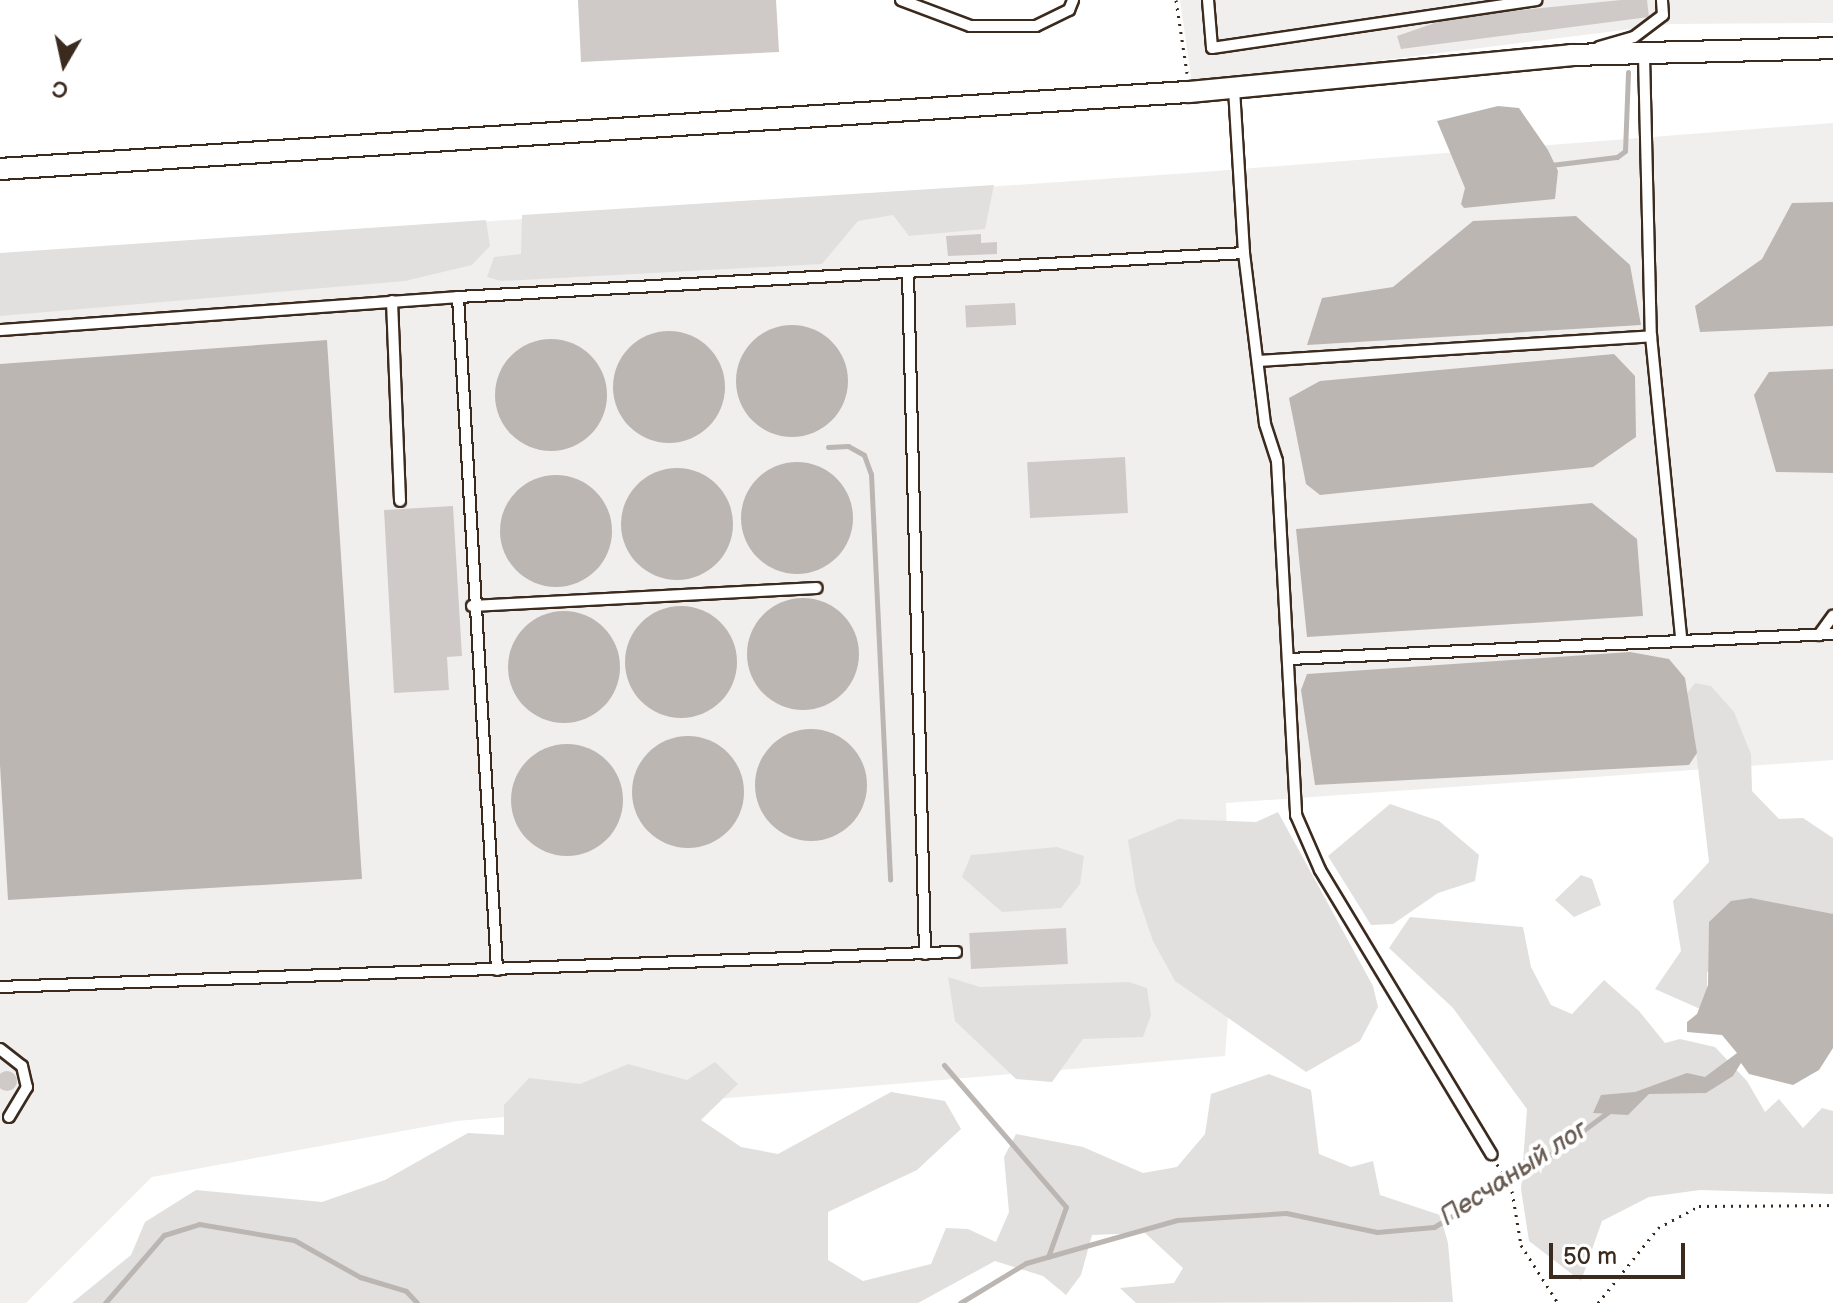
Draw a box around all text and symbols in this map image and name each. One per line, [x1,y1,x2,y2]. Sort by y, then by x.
north arrow [24,24,104,104]
text: С [51,74,70,103]
water label: Песчаный лог [1434,1115,1594,1233]
scale bar [1553,1227,1689,1277]
text: 50 m [1563,1242,1617,1271]

